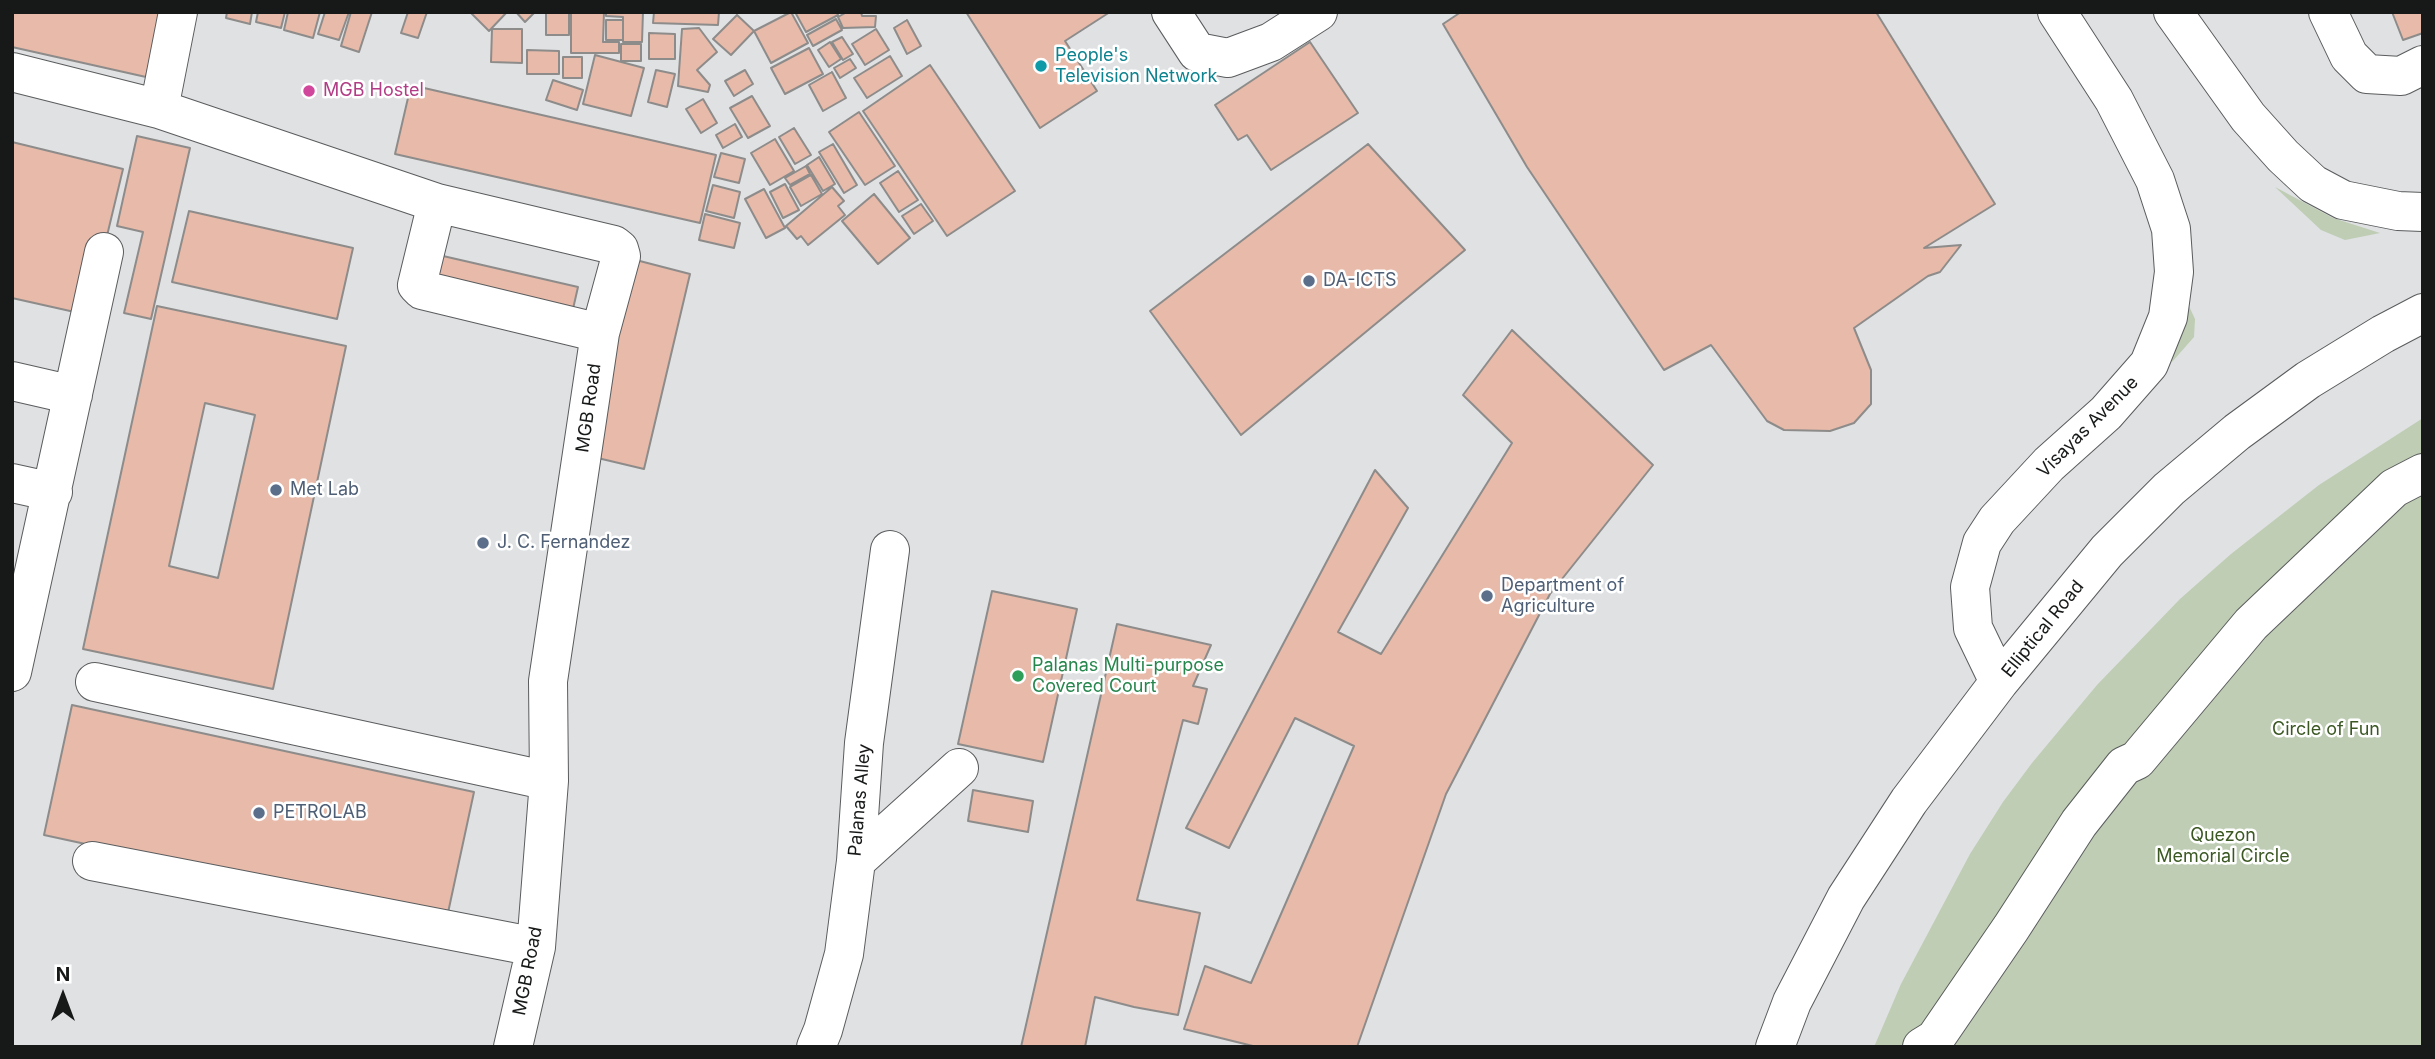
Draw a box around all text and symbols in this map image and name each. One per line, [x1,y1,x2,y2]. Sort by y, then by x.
place label: People's Television Network [1055,45,1217,88]
marker: People's Television Network [1033,58,1049,74]
place label: MGB Hostel [323,80,424,102]
marker: MGB Hostel [301,83,317,99]
place label: DA-ICTS [1323,270,1397,292]
marker: DA-ICTS [1301,273,1317,289]
street label: MGB Road [572,362,606,454]
street label: Visayas Avenue [2033,372,2143,482]
place label: Met Lab [290,479,359,501]
marker: Met Lab [268,482,284,498]
place label: J. C. Fernandez [497,532,630,554]
marker: J. C. Fernandez [475,535,491,551]
place label: Department of Agriculture [1501,575,1624,618]
street label: Elliptical Road [1997,576,2089,682]
marker: Department of Agriculture [1479,588,1495,604]
place label: Palanas Multi-purpose Covered Court [1032,655,1224,698]
marker: Palanas Multi-purpose Covered Court [1010,668,1026,684]
park label: Circle of Fun [2272,719,2380,741]
street label: Palanas Alley [844,743,876,857]
place label: PETROLAB [273,802,367,824]
marker: PETROLAB [251,805,267,821]
park label: Quezon Memorial Circle [2156,825,2290,868]
street label: MGB Road [509,925,547,1017]
north arrow [28,961,98,1031]
text: N [56,963,70,986]

